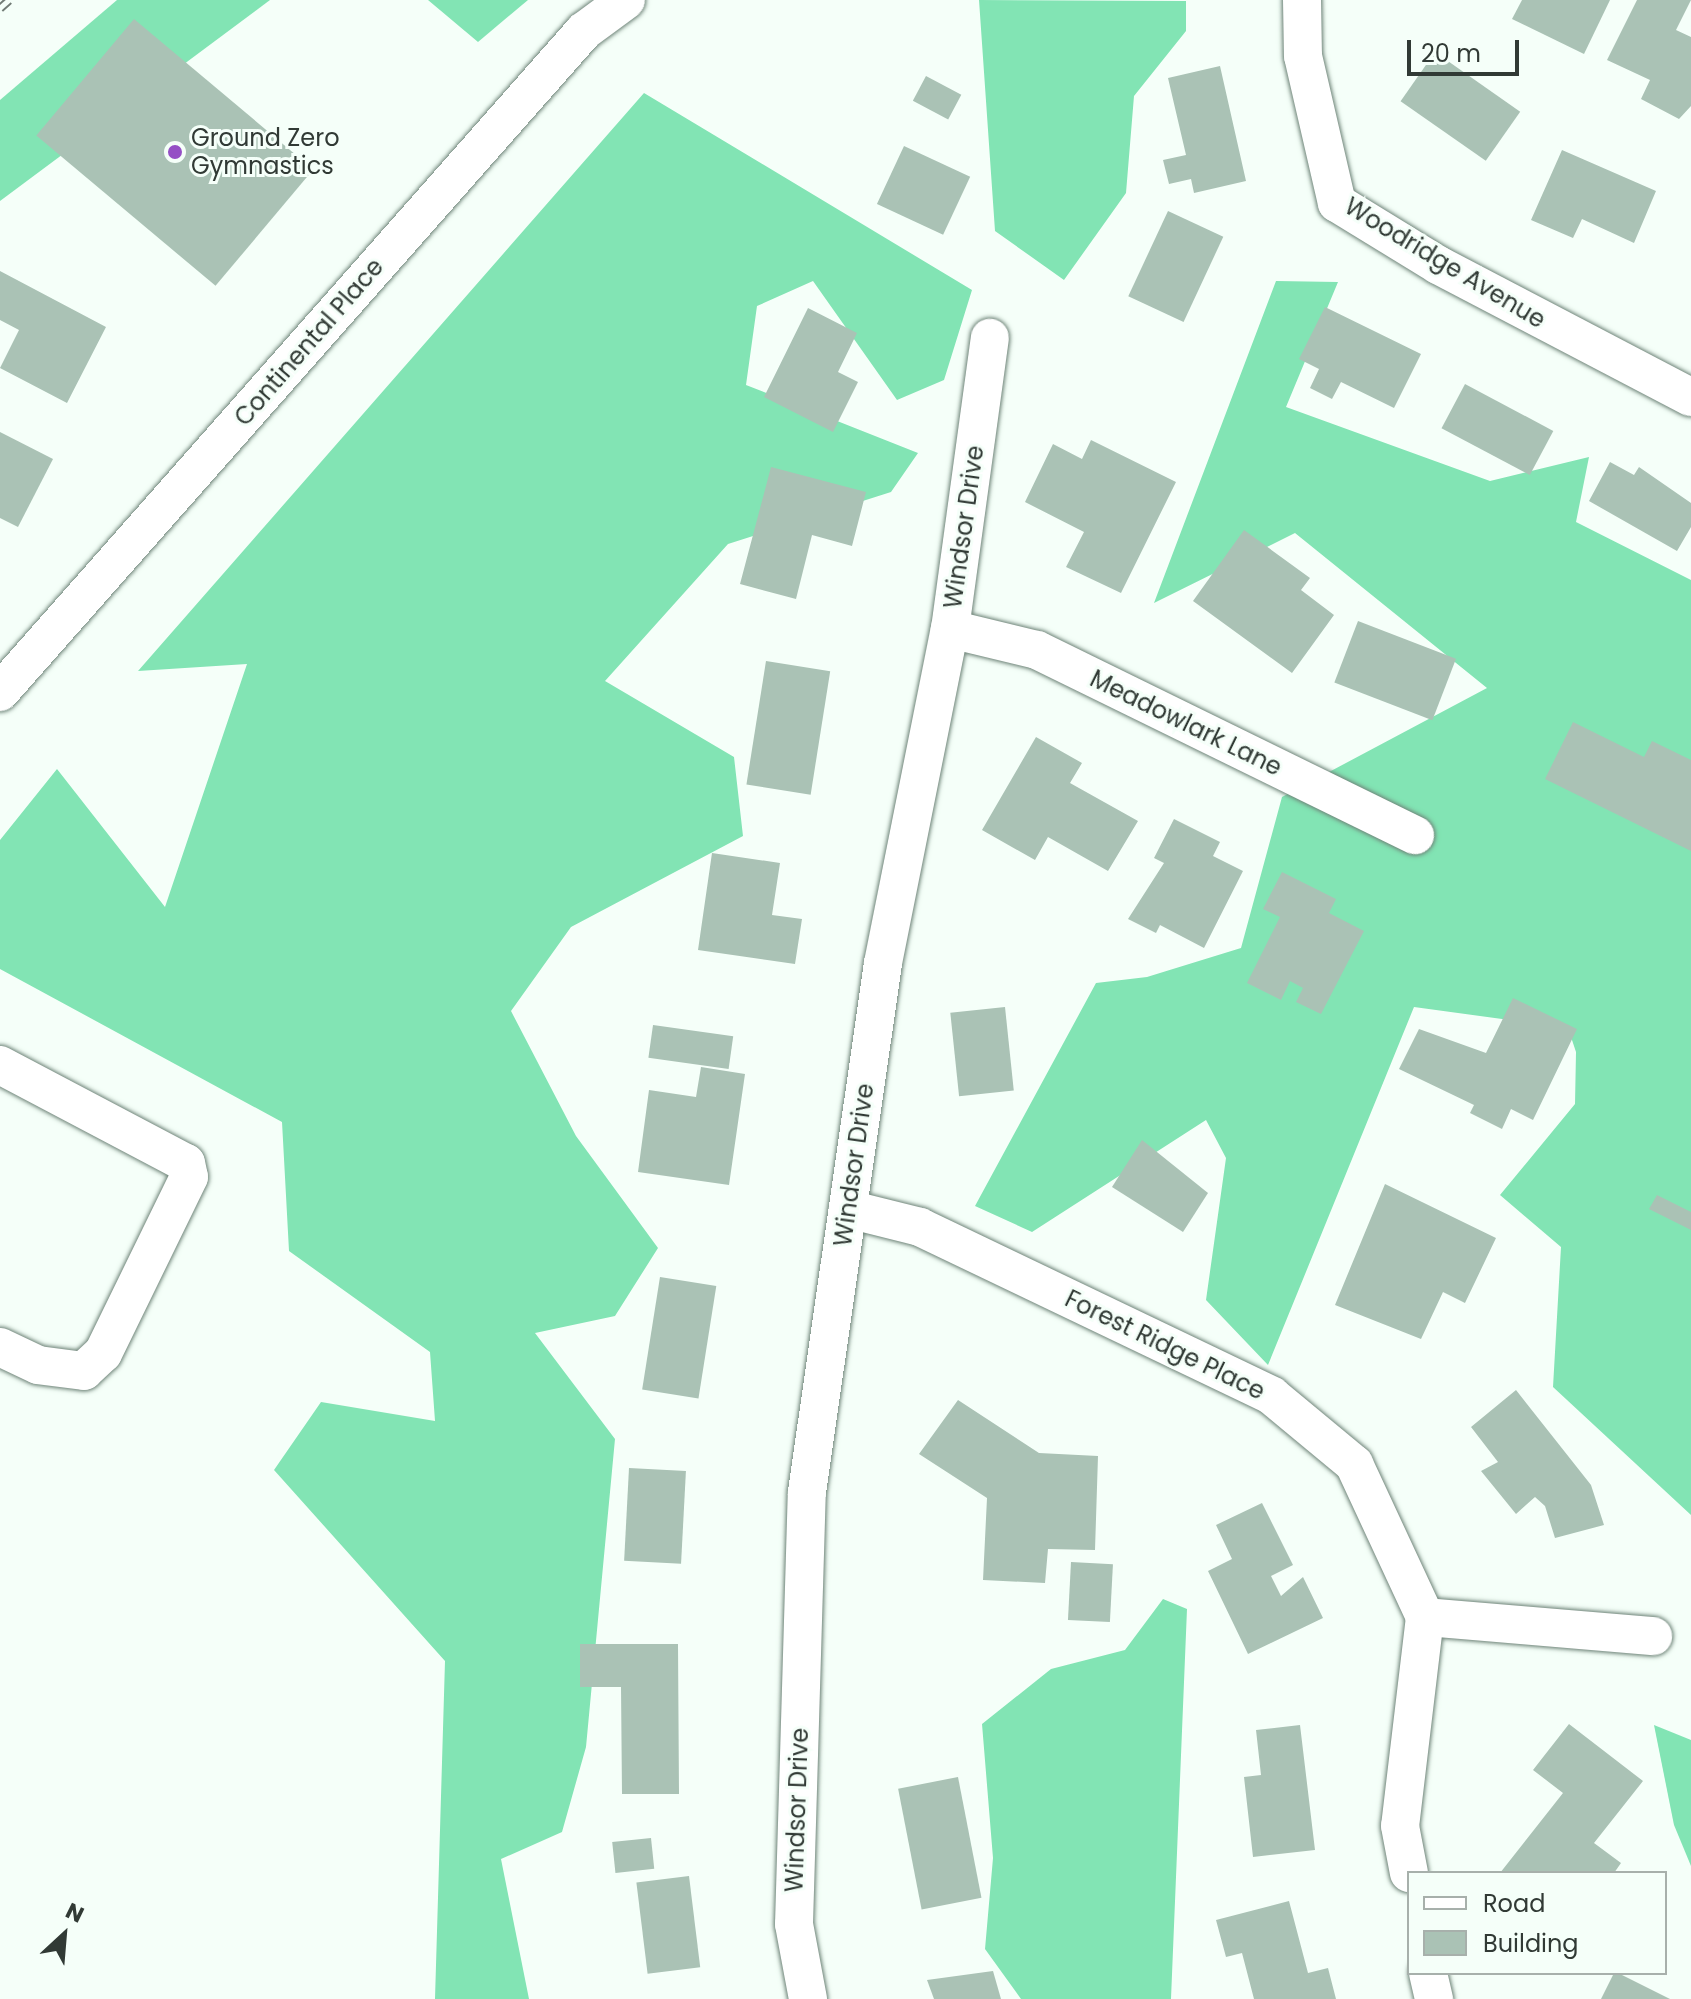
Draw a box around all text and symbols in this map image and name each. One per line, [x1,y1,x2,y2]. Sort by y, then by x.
scale bar [1411,24,1523,74]
text: 20 m [1421,37,1481,70]
place label: Ground Zero Gymnastics [191,124,340,180]
marker: Ground Zero Gymnastics [166,143,184,161]
street label: Woodridge Avenue [1339,192,1551,334]
street label: Continental Place [229,252,389,432]
street label: Windsor Drive [938,444,990,610]
street label: Meadowlark Lane [1085,664,1287,782]
street label: Windsor Drive [828,1082,880,1248]
street label: Forest Ridge Place [1060,1284,1270,1406]
street label: Windsor Drive [780,1727,814,1893]
legend [1407,1871,1667,1975]
text: Road [1483,1887,1545,1920]
north arrow [24,1895,104,1975]
text: N [61,1895,89,1931]
text: Building [1483,1927,1579,1960]

